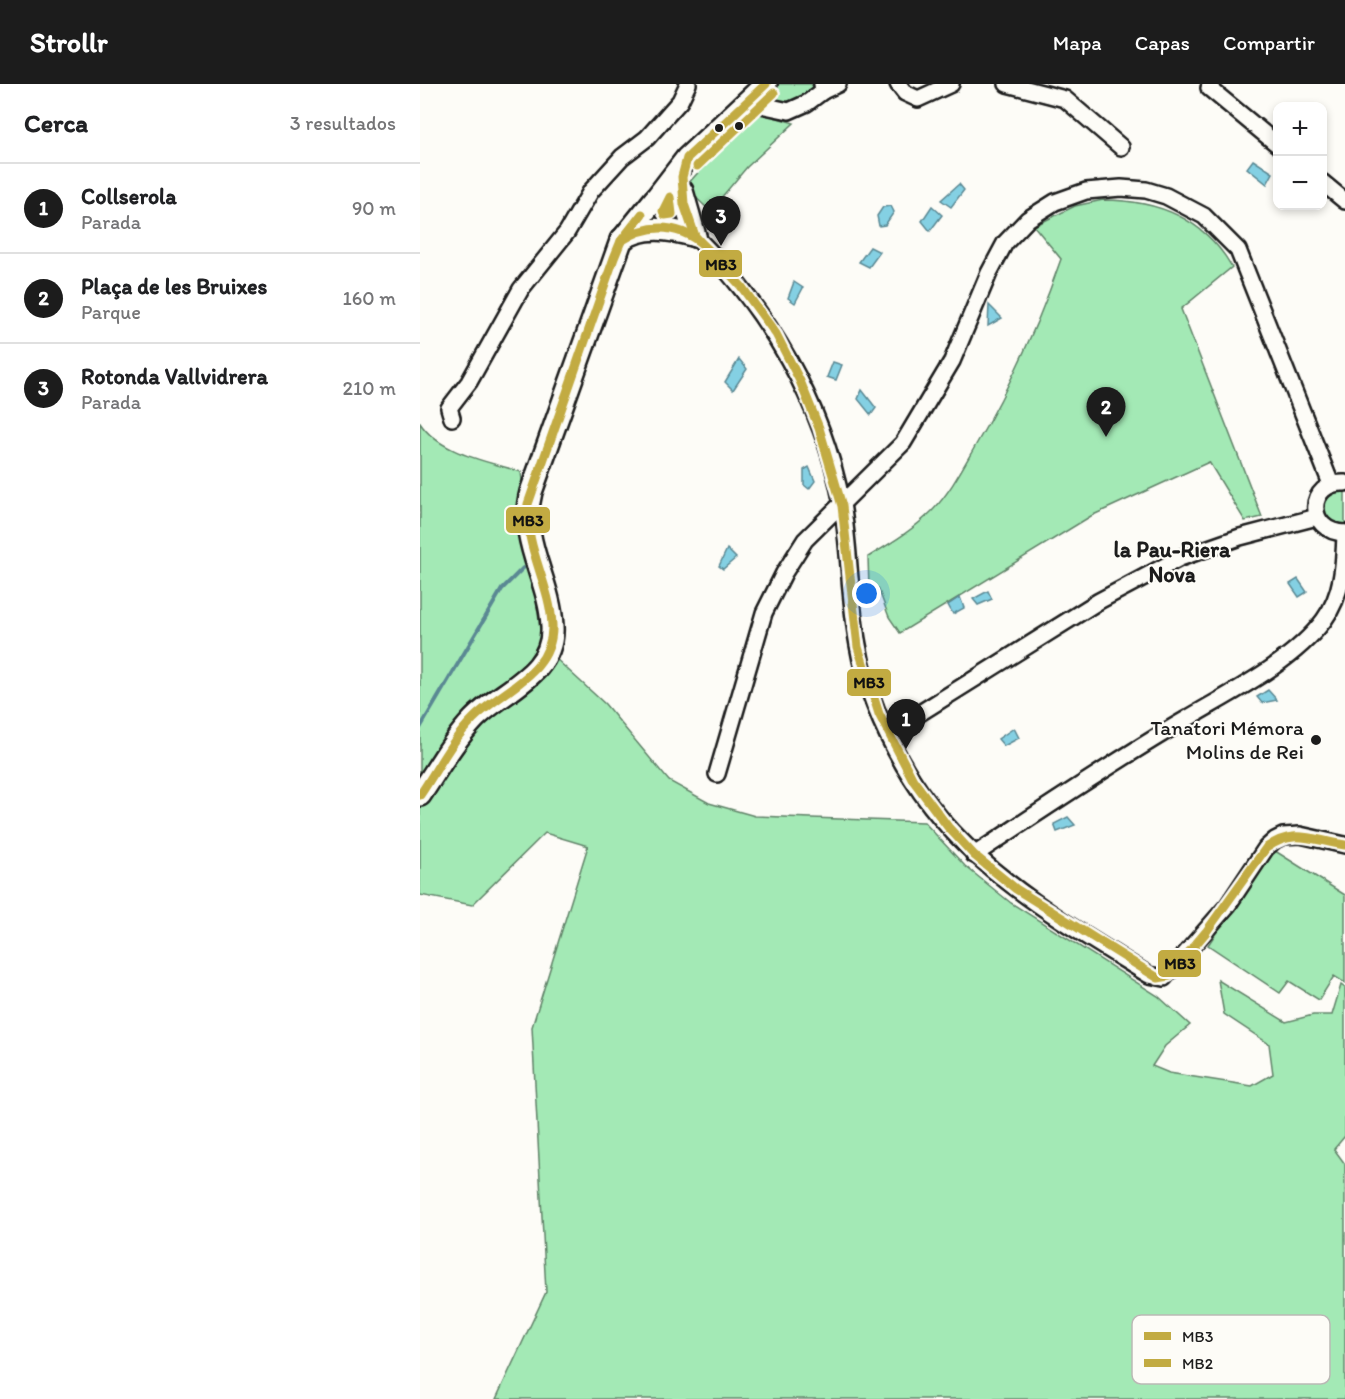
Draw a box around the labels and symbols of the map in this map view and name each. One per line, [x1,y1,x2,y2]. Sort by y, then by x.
unlabelled marker [733,120,745,132]
unlabelled marker [713,122,725,134]
pin: 3 [702,196,740,246]
line badge: MB3 [698,249,743,278]
text: MB3 [705,255,737,274]
pin: 2 [1086,388,1126,437]
line badge: MB3 [505,506,551,534]
text: MB3 [512,511,544,530]
district label: la Pau-Riera Nova [1114,536,1231,588]
your location [852,579,881,608]
line badge: MB3 [846,668,892,697]
text: MB3 [853,673,885,692]
pin: 1 [886,700,926,749]
place label: Tanatori Mémora Molins de Rei [1151,715,1304,764]
marker: Tanatori Mémora Molins de Rei [1309,733,1323,747]
line badge: MB3 [1157,949,1202,978]
text: MB3 [1164,954,1196,973]
legend [1132,1315,1330,1384]
text: MB3 [1182,1327,1214,1346]
text: MB2 [1182,1354,1214,1373]

